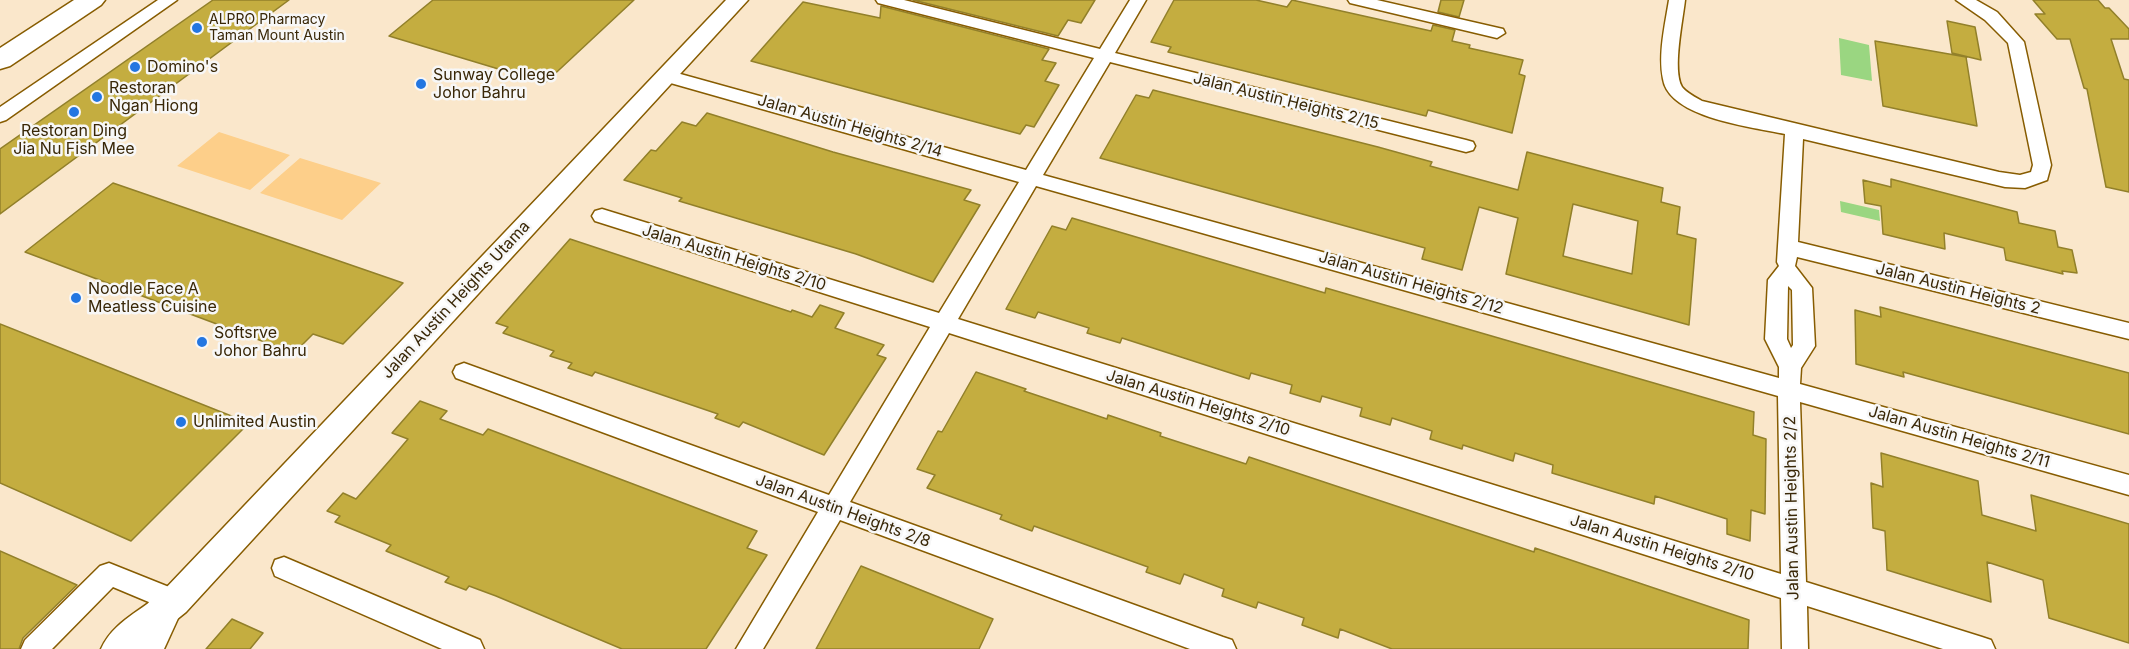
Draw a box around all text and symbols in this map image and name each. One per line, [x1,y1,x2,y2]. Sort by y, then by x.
place label: ALPRO Pharmacy Taman Mount Austin [209,12,345,44]
marker: ALPRO Pharmacy Taman Mount Austin [190,21,204,35]
place label: Domino's [147,57,218,77]
marker: Domino's [128,60,142,74]
place label: Sunway College Johor Bahru [433,65,555,103]
street label: Jalan Austin Heights 2/15 [1191,69,1381,133]
marker: Sunway College Johor Bahru [414,77,428,91]
place label: Restoran Ngan Hiong [109,78,198,116]
marker: Restoran Ngan Hiong [90,90,104,104]
street label: Jalan Austin Heights 2/14 [755,90,945,162]
marker: Restoran Ding Jia Nu Fish Mee [67,105,81,119]
place label: Restoran Ding Jia Nu Fish Mee [13,121,135,159]
street label: Jalan Austin Heights Utama [378,217,534,383]
street label: Jalan Austin Heights 2/10 [640,221,828,295]
street label: Jalan Austin Heights 2/12 [1316,247,1506,319]
street label: Jalan Austin Heights 2 [1874,259,2042,319]
place label: Noodle Face A Meatless Cuisine [88,279,217,317]
marker: Noodle Face A Meatless Cuisine [69,291,83,305]
place label: Softsrve Johor Bahru [214,323,307,361]
marker: Softsrve Johor Bahru [195,335,209,349]
street label: Jalan Austin Heights 2/10 [1104,366,1292,440]
street label: Jalan Austin Heights 2/11 [1866,402,2052,472]
place label: Unlimited Austin [193,412,316,432]
marker: Unlimited Austin [174,415,188,429]
street label: Jalan Austin Heights 2/2 [1781,416,1803,600]
street label: Jalan Austin Heights 2/8 [753,470,933,552]
street label: Jalan Austin Heights 2/10 [1568,511,1756,585]

